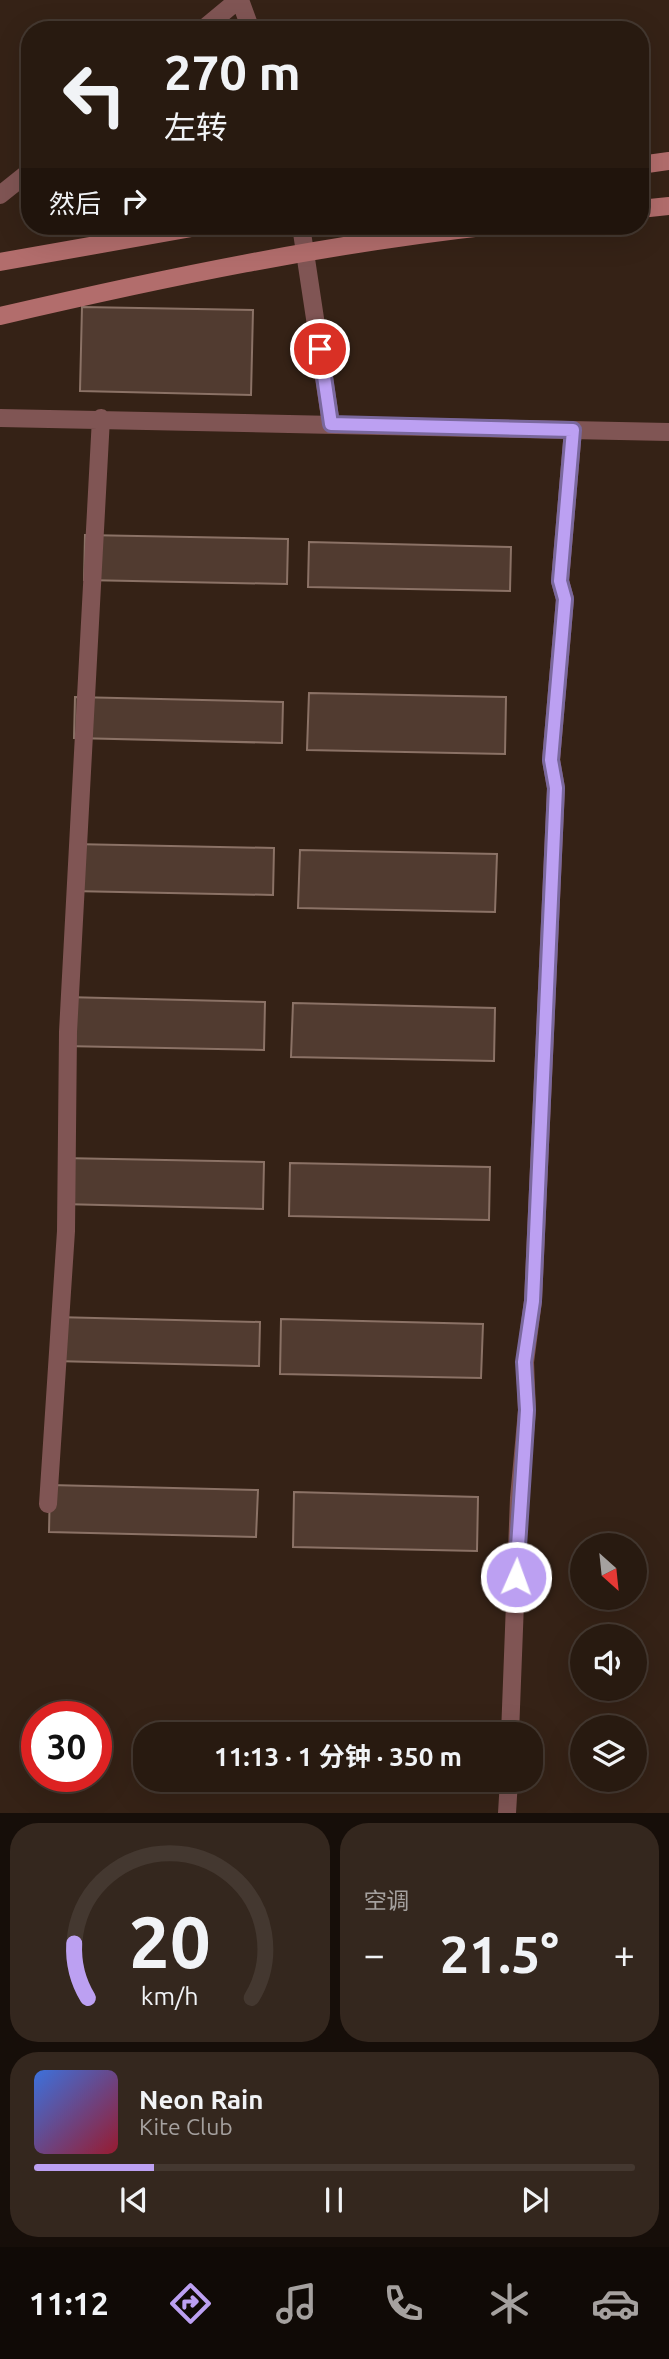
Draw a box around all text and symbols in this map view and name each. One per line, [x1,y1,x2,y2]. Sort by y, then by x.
text: 270 m [164,44,301,99]
icon: left [49,49,140,140]
text: 左转 [164,109,228,145]
icon: right [115,182,153,220]
text: 然后 [49,189,101,218]
pin [290,319,350,379]
icon: arrive [301,330,339,368]
north arrow [570,1533,648,1610]
map controls [570,1533,647,1792]
position arrow [479,1540,553,1614]
button: sound [570,1624,647,1701]
speed limit sign: 30 [21,1701,112,1792]
button: layers [570,1715,647,1792]
text: 11:13 · 1 分钟 · 350 m [214,1742,462,1771]
text: 空调 [364,1888,410,1913]
text: 20 [129,1901,211,1983]
text: 21.5° [440,1925,559,1983]
text: − [364,1933,385,1975]
text: + [614,1933,635,1975]
text: km/h [141,1982,199,2010]
text: Neon Rain [139,2085,264,2114]
text: Kite Club [139,2114,233,2139]
icon: previous [115,2181,153,2219]
icon: pause [315,2181,353,2219]
icon: next [516,2181,554,2219]
icon: directions [166,2279,215,2328]
icon: music [272,2279,321,2328]
icon: phone [379,2279,428,2328]
icon: climate [485,2279,534,2328]
icon: car [591,2279,640,2328]
text: 11:12 [29,2285,109,2321]

